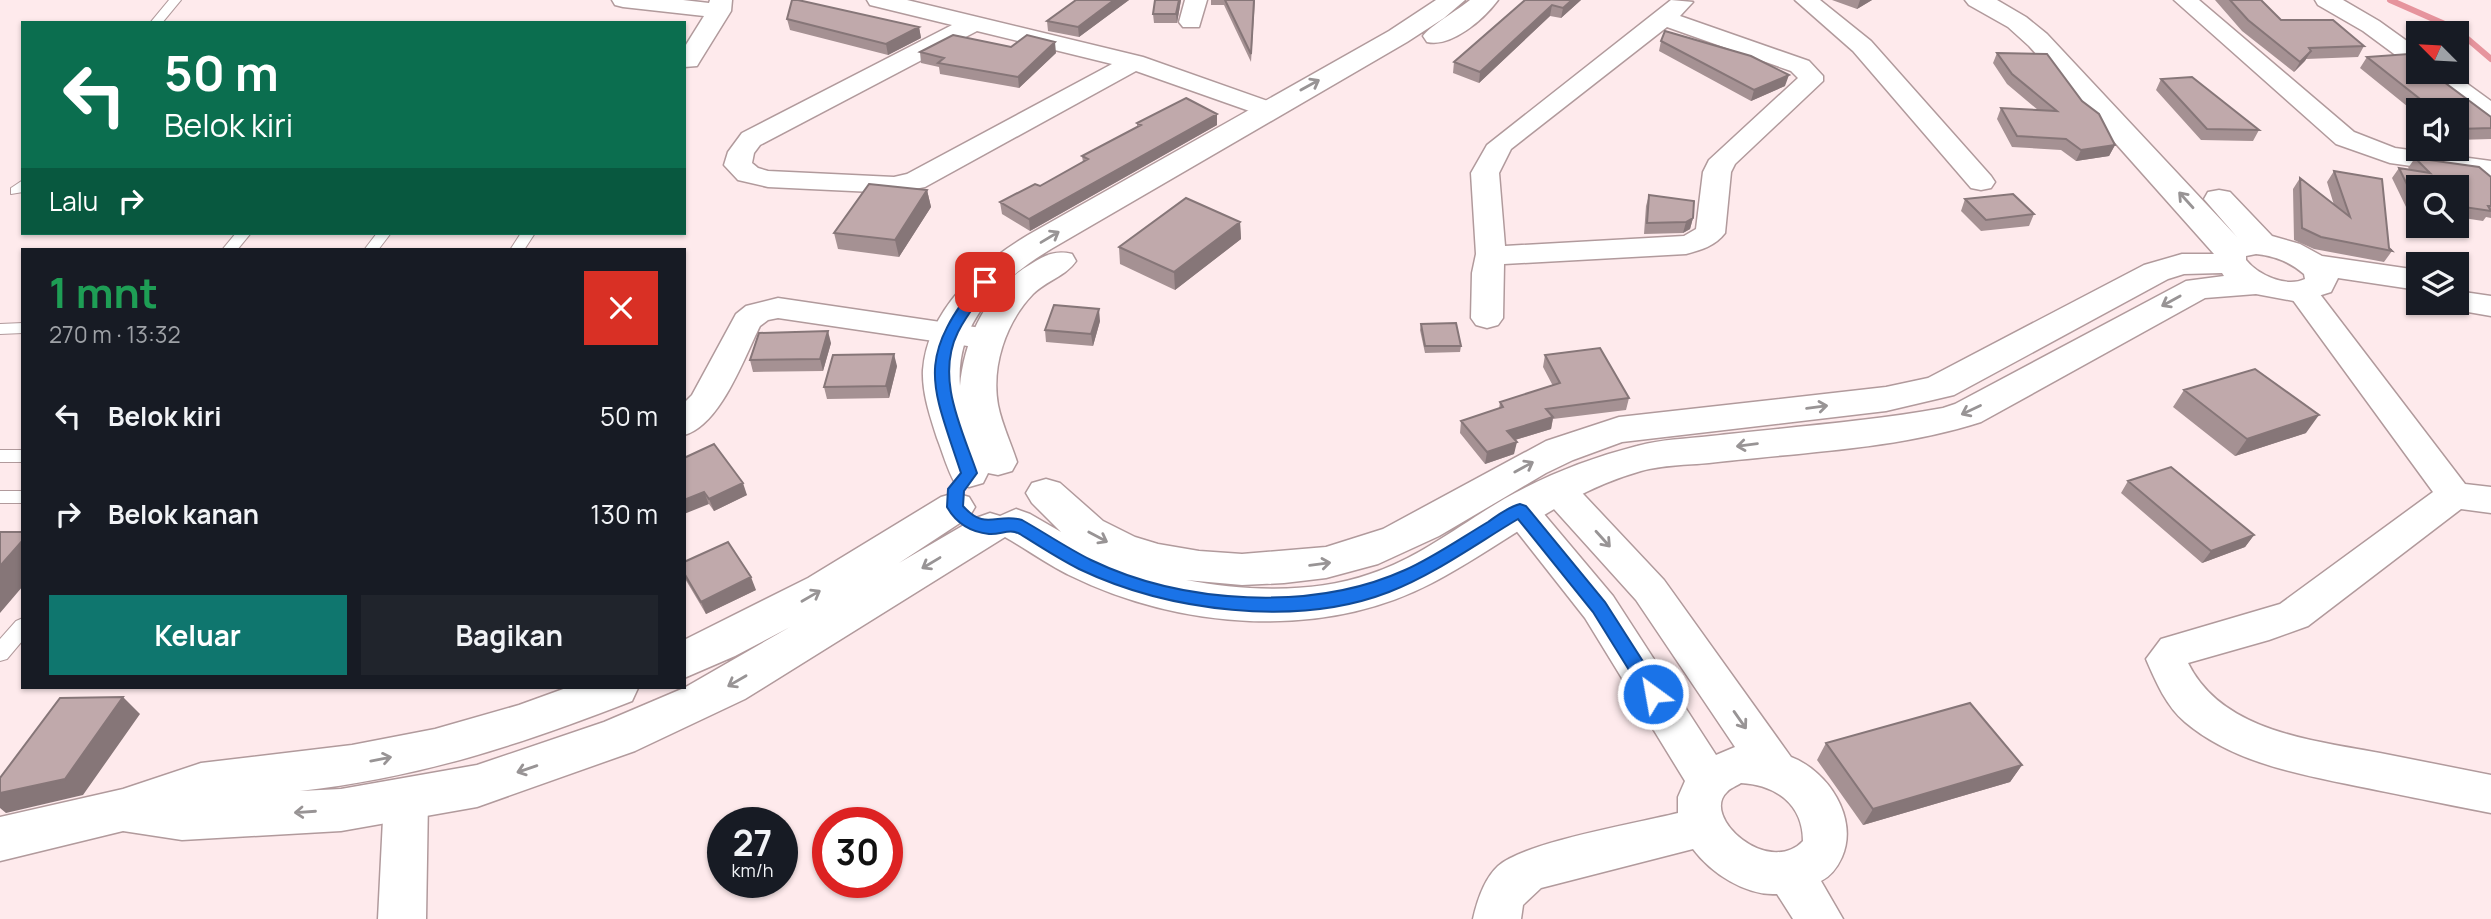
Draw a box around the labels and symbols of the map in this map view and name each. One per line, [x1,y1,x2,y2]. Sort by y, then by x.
north arrow [2406,21,2469,84]
one-way arrow [1299,78,1320,91]
one-way arrow [2178,191,2194,209]
one-way arrow [1039,230,1060,243]
pin [955,252,1015,312]
one-way arrow [2161,295,2182,308]
one-way arrow [1805,400,1827,413]
one-way arrow [1961,404,1982,417]
one-way arrow [1736,439,1759,452]
one-way arrow [1513,459,1534,473]
one-way arrow [1595,530,1611,548]
one-way arrow [1087,531,1108,544]
one-way arrow [922,557,942,571]
one-way arrow [1308,557,1331,570]
one-way arrow [800,589,821,602]
position arrow [1616,657,1690,731]
one-way arrow [727,674,747,688]
one-way arrow [1733,710,1747,729]
one-way arrow [369,752,392,766]
one-way arrow [517,764,539,776]
one-way arrow [294,806,317,819]
speed limit sign: 30 [812,807,903,898]

